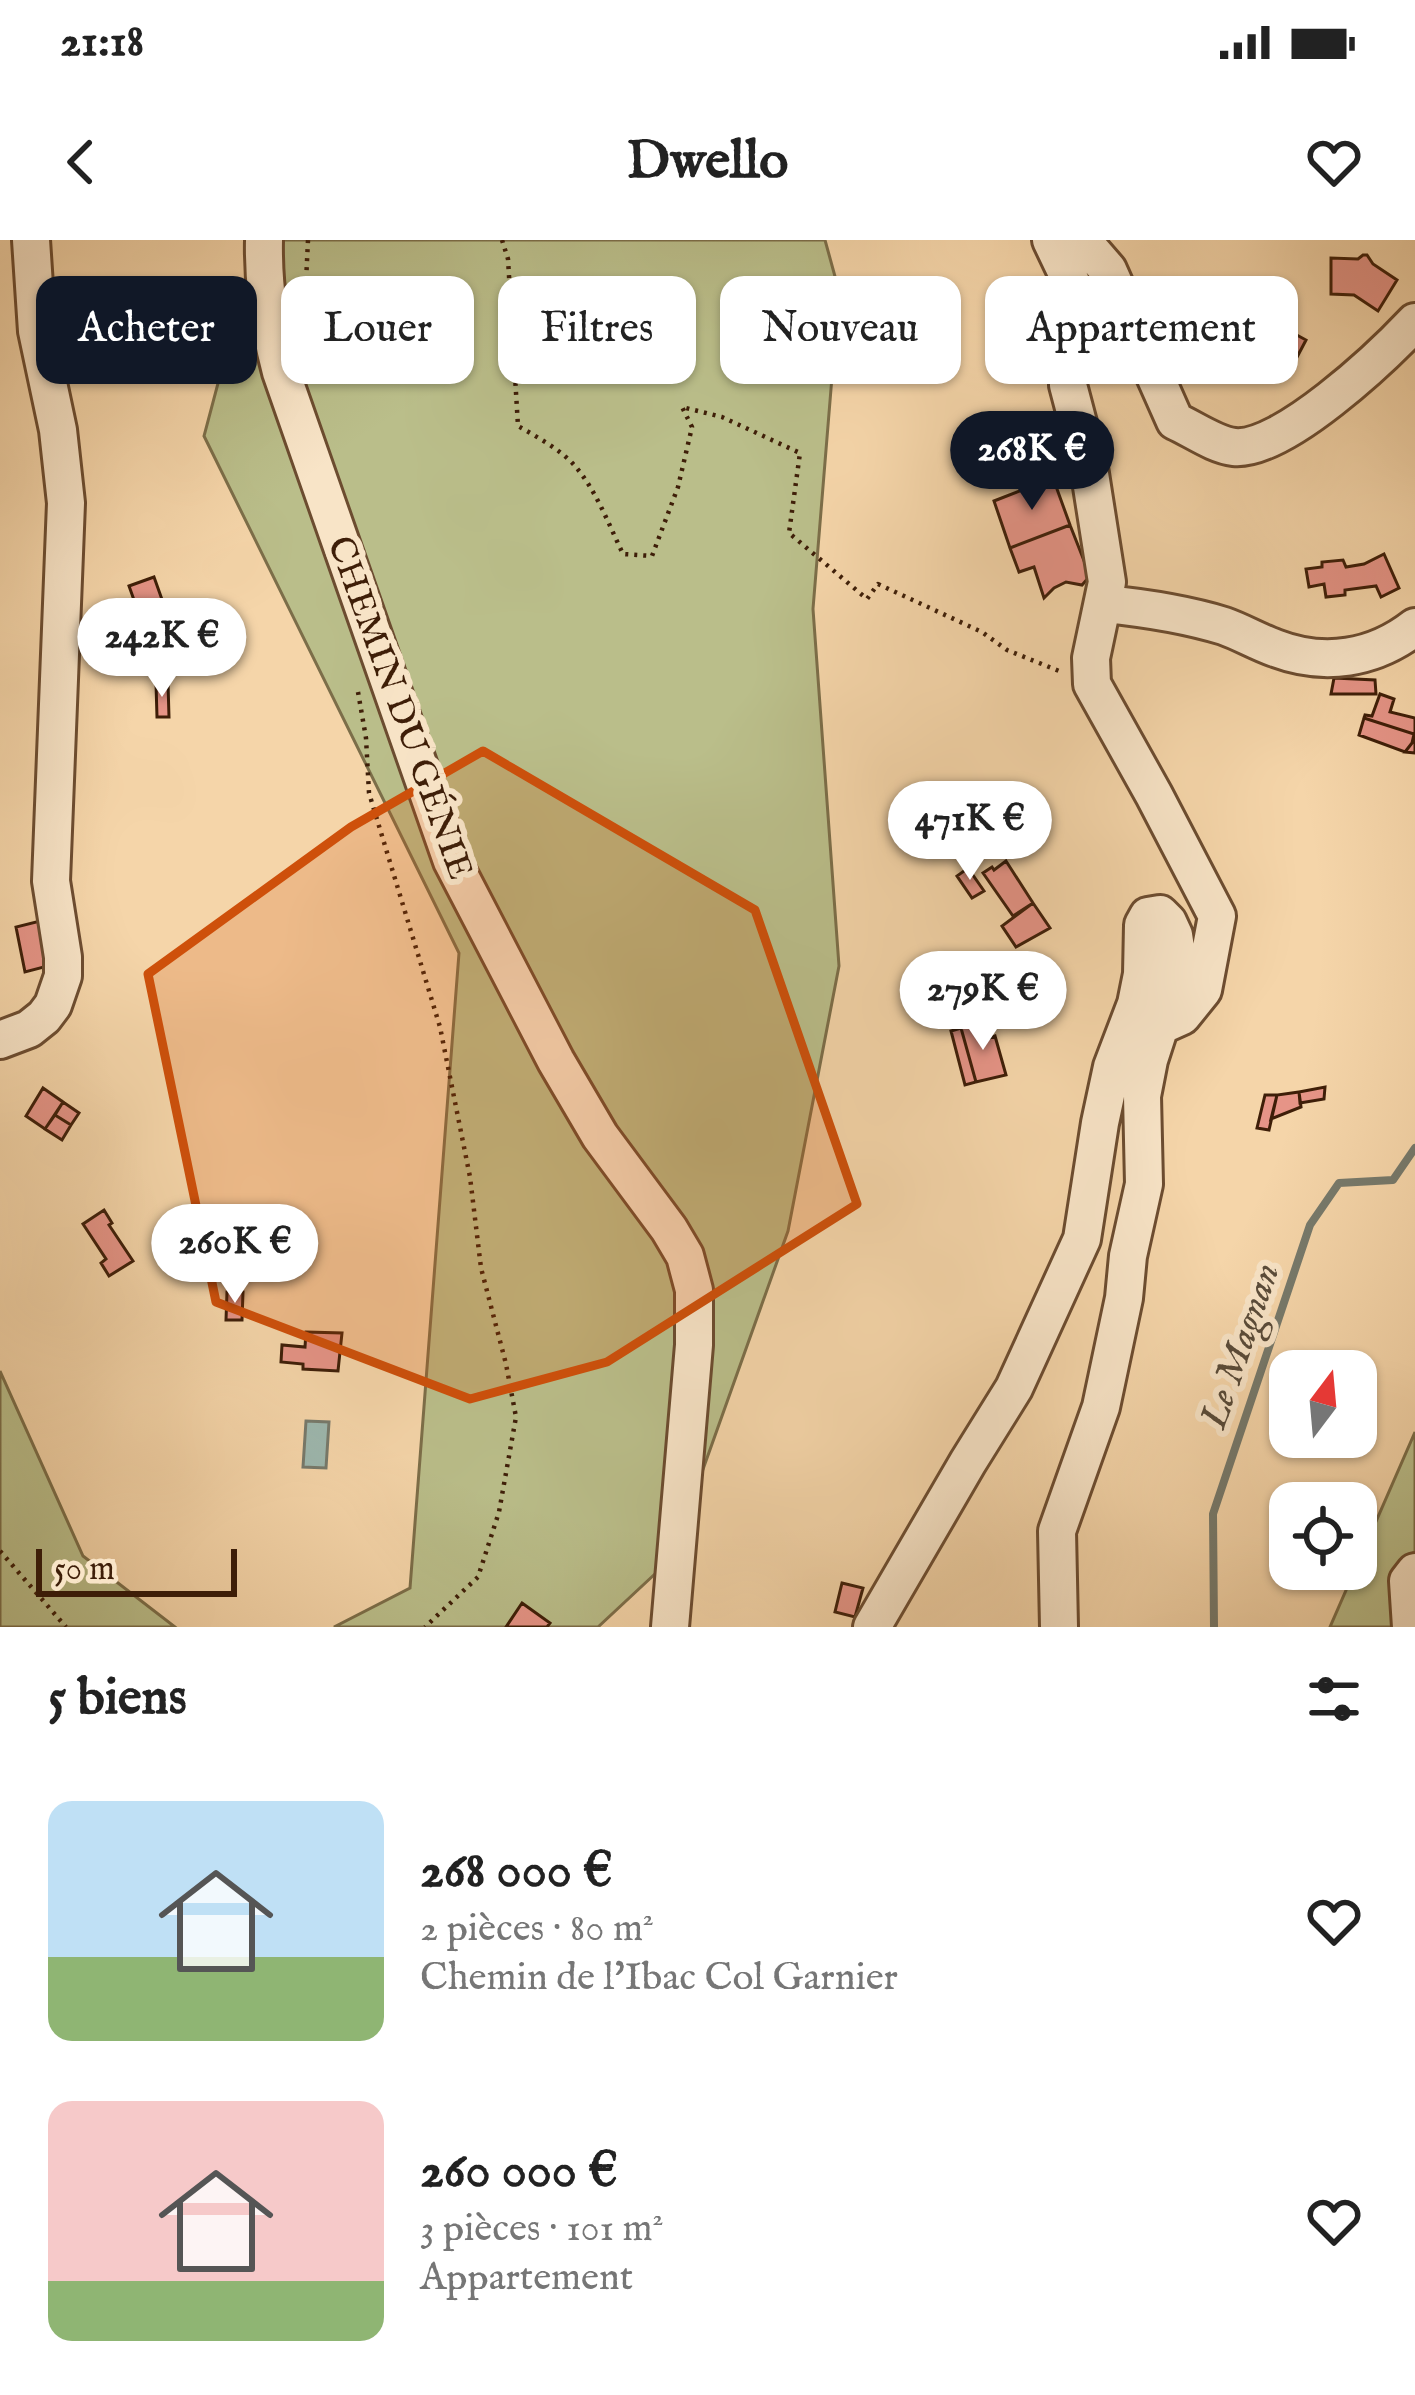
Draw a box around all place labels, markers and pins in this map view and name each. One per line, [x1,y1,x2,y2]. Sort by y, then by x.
pin: 268K € [934,411,1130,513]
pin: 242K € [64,598,260,700]
pin: 471K € [872,781,1068,883]
pin: 279K € [885,951,1081,1053]
pin: 260K € [137,1204,333,1306]

